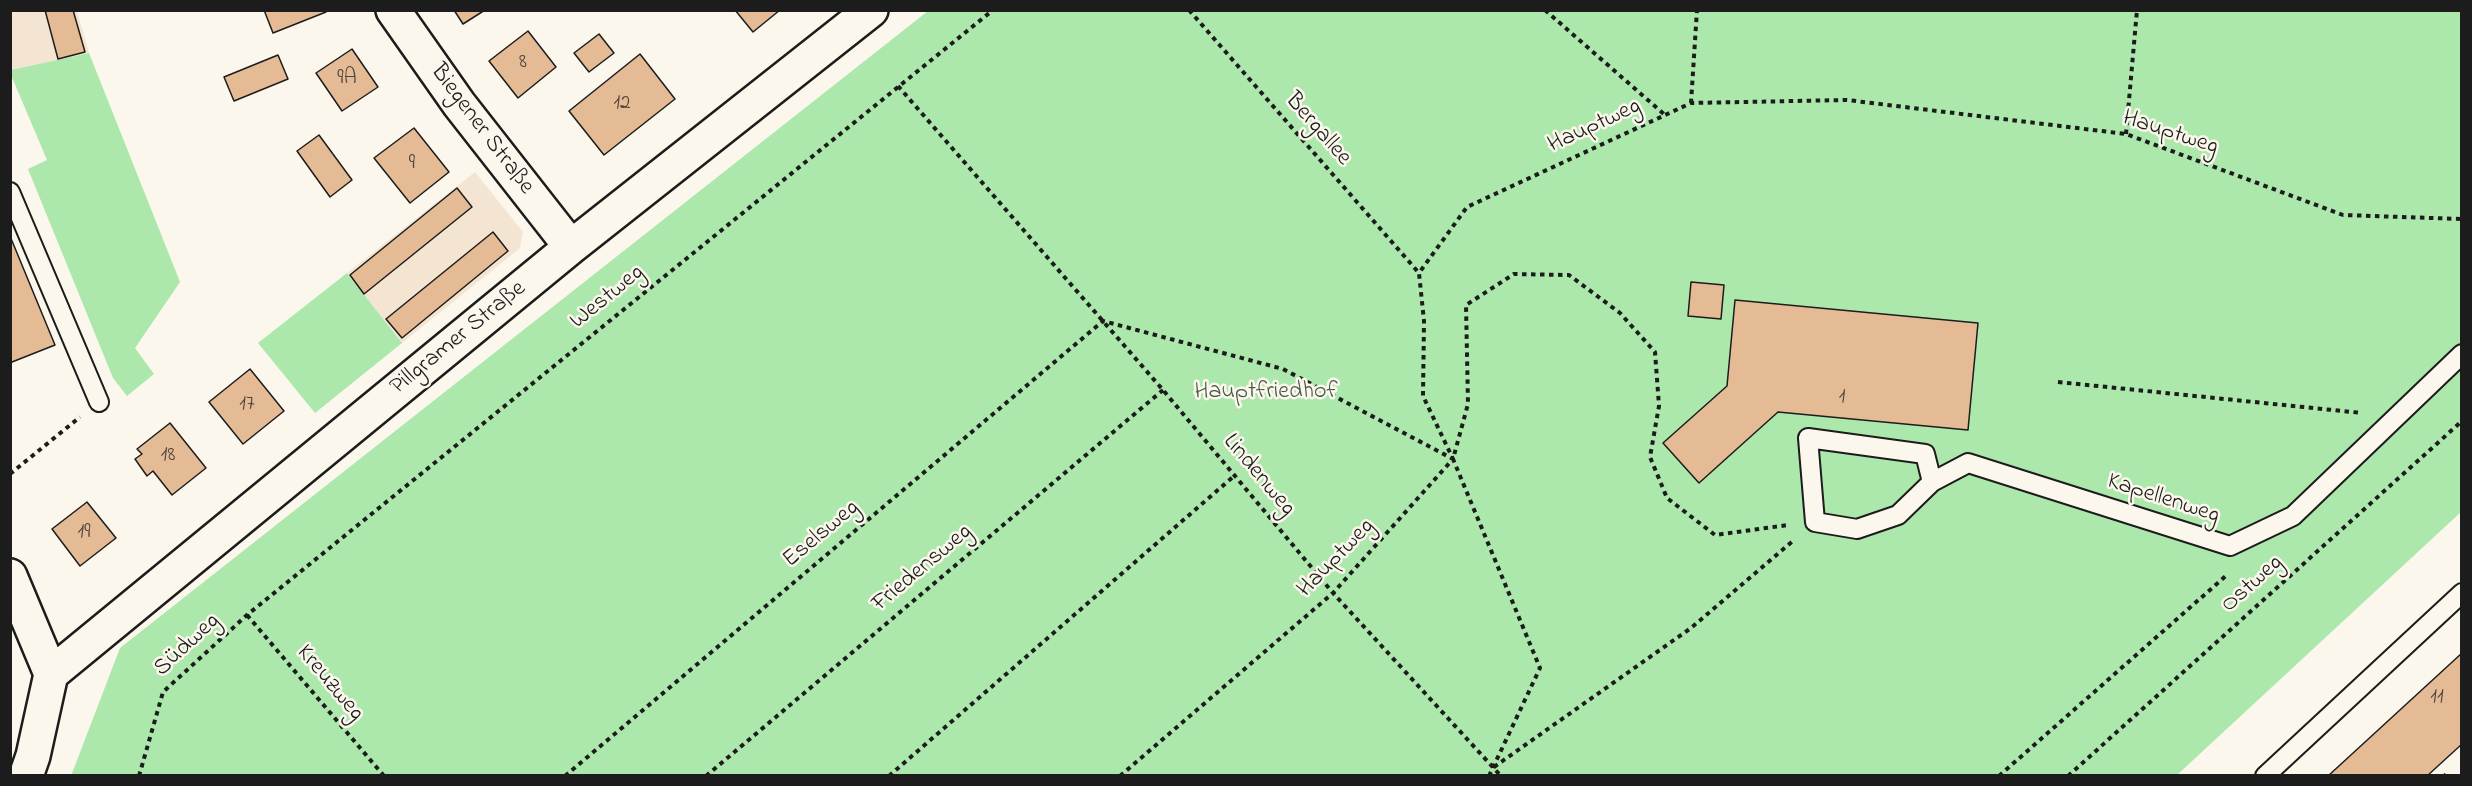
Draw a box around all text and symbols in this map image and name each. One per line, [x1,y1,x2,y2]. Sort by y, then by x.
house number: 8 [519,51,527,77]
street label: Biegener Straße [423,59,539,201]
house number: 9A [337,67,357,93]
street label: Bergallee [1277,87,1357,173]
house number: 12 [613,92,631,118]
street label: Hauptweg [1544,93,1646,161]
street label: Hauptweg [2118,105,2222,163]
house number: 9 [409,152,415,178]
street label: Westweg [565,259,651,337]
street label: Pillgramer Straße [385,276,533,402]
park label: Hauptfriedhof [1194,379,1338,407]
house number: 1 [1839,386,1845,412]
house number: 17 [239,393,255,419]
street label: Lindenweg [1215,429,1301,523]
house number: 18 [161,444,175,470]
street label: Kapellenweg [2103,468,2223,532]
street label: Eselsweg [778,495,866,575]
street label: Hauptweg [1292,513,1382,605]
street label: Friedensweg [867,519,979,619]
house number: 19 [78,521,90,547]
street label: Ostweg [2216,550,2290,620]
street label: Südweg [149,608,227,684]
street label: Kreuzweg [289,640,369,728]
house number: 11 [2430,686,2444,712]

